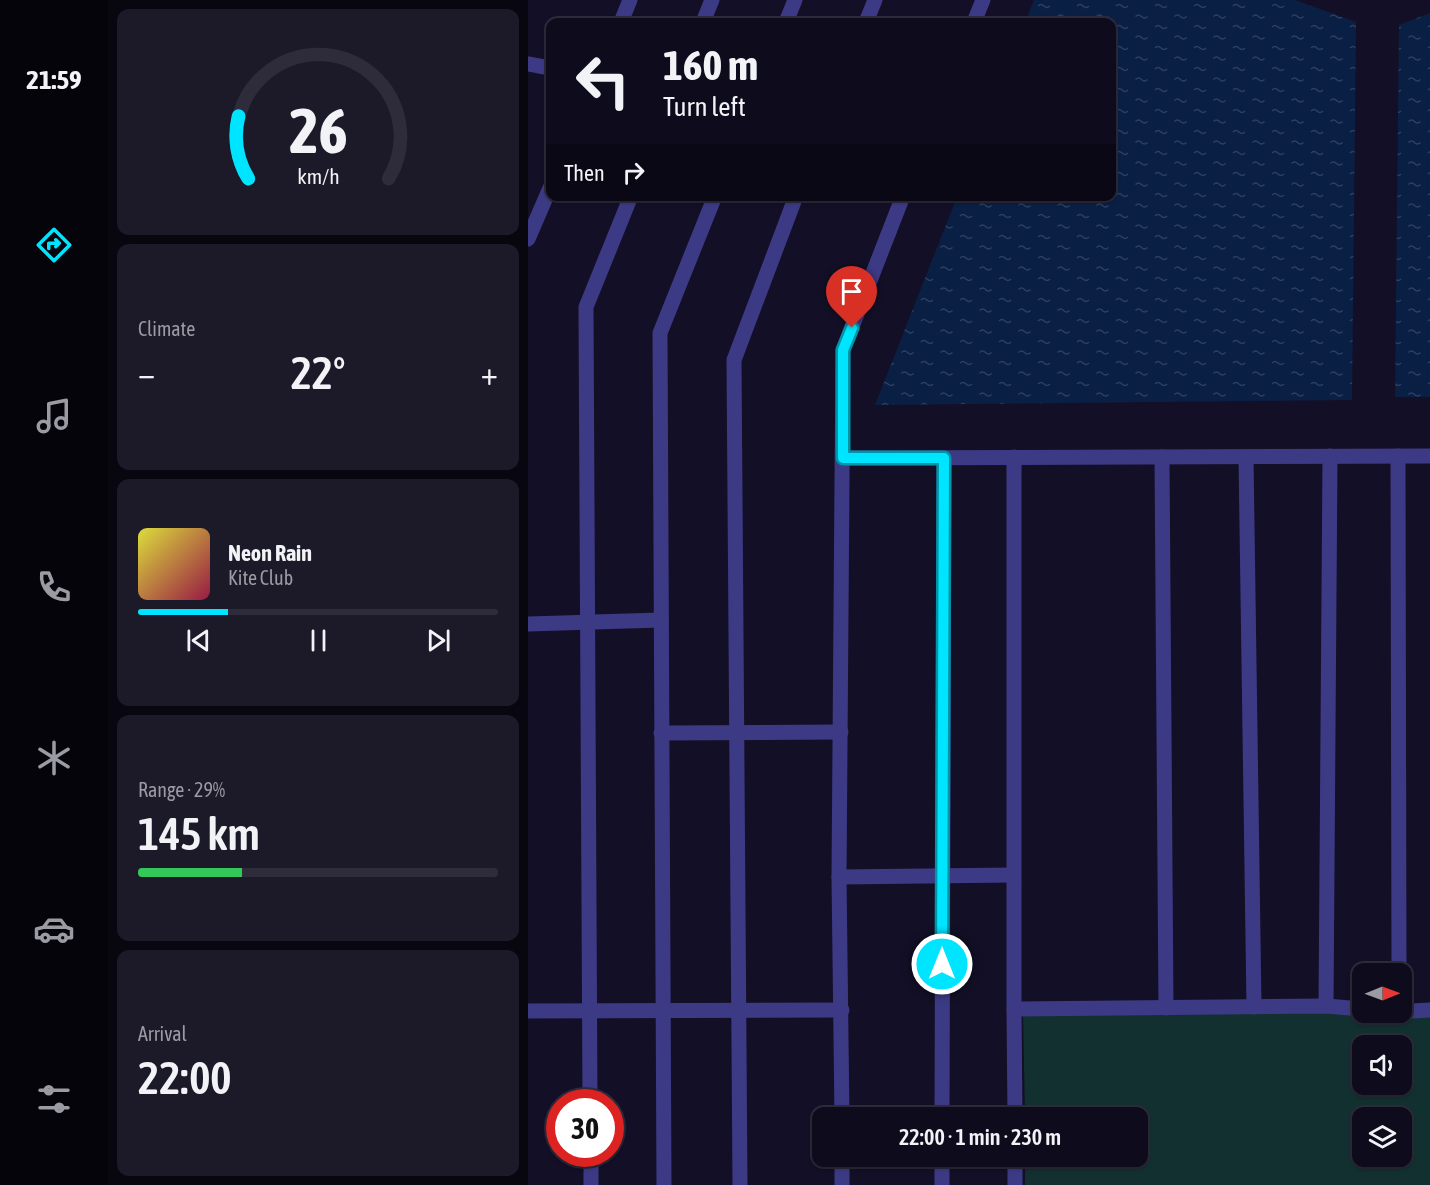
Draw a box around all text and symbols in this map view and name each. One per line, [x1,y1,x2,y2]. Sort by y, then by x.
text: 160 m [663,41,758,89]
icon: left [564,42,642,120]
text: 21:59 [26,64,82,95]
text: Turn left [663,91,746,122]
text: 26 [289,95,347,166]
icon: right [617,156,650,189]
text: Then [564,160,605,186]
text: km/h [297,164,339,189]
icon: directions [33,224,75,266]
pin [826,266,877,328]
icon: arrive [835,275,868,308]
text: Climate [138,317,195,340]
text: 22° [291,347,345,399]
text: − [138,354,155,392]
text: + [481,354,498,392]
icon: music [33,395,75,437]
text: Neon Rain [228,540,312,566]
icon: phone [33,566,75,608]
text: Kite Club [228,566,293,589]
icon: previous [182,624,215,657]
icon: pause [302,624,335,657]
icon: next [422,624,455,657]
icon: climate [33,737,75,779]
text: Range · 29% [138,778,225,801]
text: 145 km [138,808,260,860]
icon: car [33,908,75,950]
position arrow [910,932,974,996]
north arrow [1352,963,1412,1023]
map controls [1352,963,1412,1167]
text: Arrival [138,1022,187,1045]
button: sound [1352,1035,1412,1095]
text: 22:00 [138,1052,232,1104]
icon: filters [33,1078,75,1120]
speed limit sign: 30 [546,1089,624,1167]
button: layers [1352,1107,1412,1167]
text: 22:00 · 1 min · 230 m [899,1124,1061,1150]

